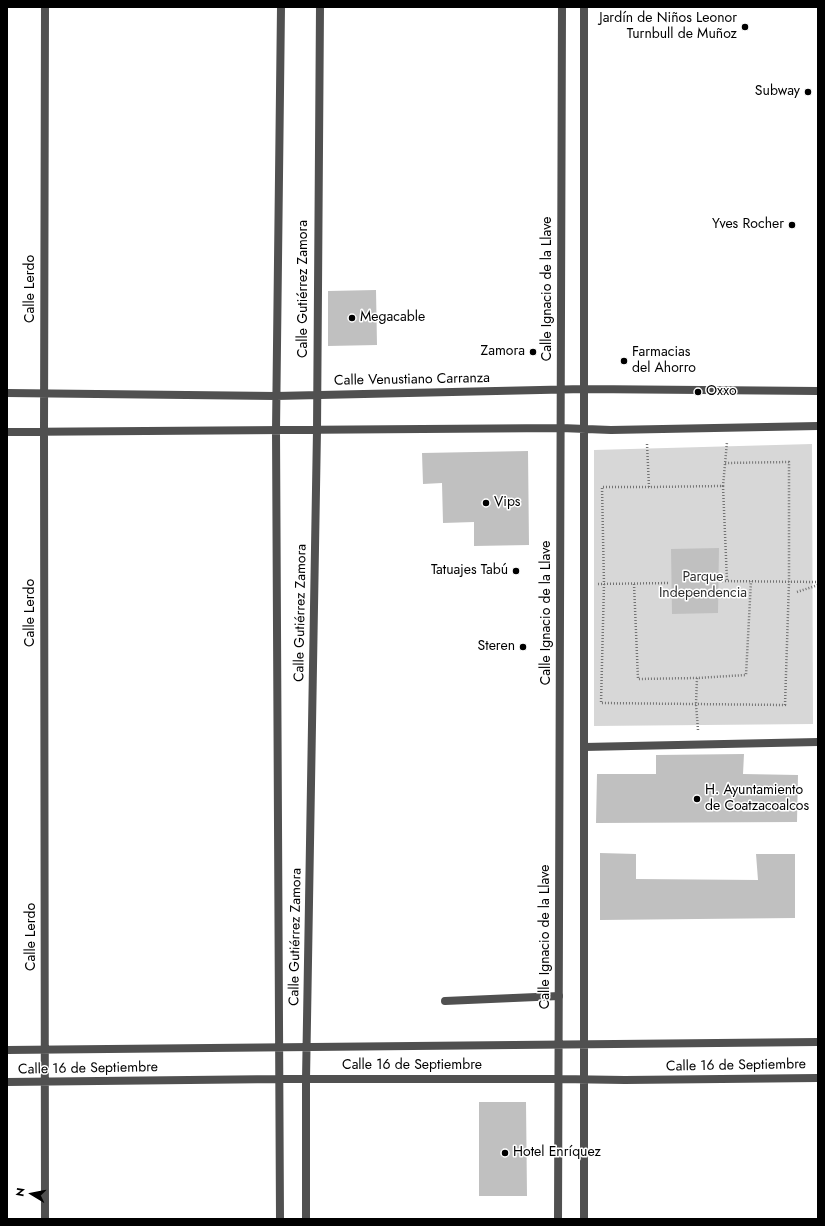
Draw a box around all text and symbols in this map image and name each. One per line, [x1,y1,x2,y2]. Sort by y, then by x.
place label: Jardín de Niños Leonor Turnbull de Muñoz [599,11,737,44]
marker: Jardín de Niños Leonor Turnbull de Muñoz [740,22,750,32]
place label: Subway [755,84,800,100]
marker: Subway [803,87,813,97]
street label: Calle Ignacio de la Llave [540,217,556,361]
place label: Yves Rocher [712,217,784,233]
street label: Calle Gutiérrez Zamora [296,220,312,358]
marker: Yves Rocher [787,220,797,230]
street label: Calle Lerdo [23,255,39,323]
place label: Megacable [360,310,425,326]
marker: Megacable [347,313,357,323]
place label: Zamora [481,344,525,360]
place label: Farmacias del Ahorro [632,345,696,378]
marker: Zamora [528,347,538,357]
marker: Farmacias del Ahorro [619,356,629,366]
street label: Calle Venustiano Carranza [334,370,490,390]
place label: Oxxo [706,384,737,400]
marker: Oxxo [693,387,703,397]
place label: Vips [494,495,521,511]
marker: Vips [481,498,491,508]
street label: Calle Ignacio de la Llave [539,541,555,685]
street label: Calle Gutiérrez Zamora [291,544,311,682]
place label: Tatuajes Tabú [431,563,508,579]
marker: Tatuajes Tabú [511,566,521,576]
park label: Parque Independencia [659,570,747,602]
street label: Calle Lerdo [23,579,39,647]
place label: Steren [478,639,515,655]
marker: Steren [518,642,528,652]
place label: H. Ayuntamiento de Coatzacoalcos [705,783,809,816]
marker: H. Ayuntamiento de Coatzacoalcos [692,794,702,804]
street label: Calle Ignacio de la Llave [538,865,554,1009]
street label: Calle Gutiérrez Zamora [286,868,306,1006]
street label: Calle Lerdo [24,903,40,971]
street label: Calle 16 de Septiembre [666,1056,806,1076]
street label: Calle 16 de Septiembre [342,1058,482,1074]
street label: Calle 16 de Septiembre [18,1059,158,1079]
place label: Hotel Enríquez [513,1145,601,1161]
marker: Hotel Enríquez [500,1148,510,1158]
north arrow [12,1174,52,1214]
text: N [12,1186,29,1198]

